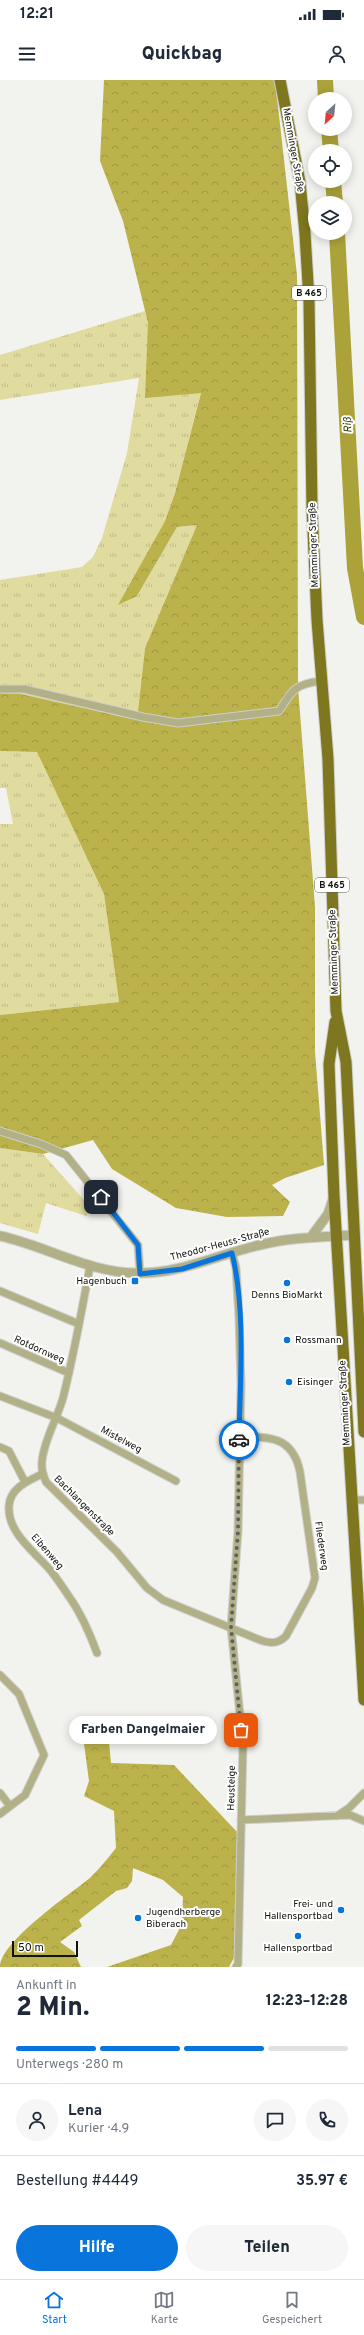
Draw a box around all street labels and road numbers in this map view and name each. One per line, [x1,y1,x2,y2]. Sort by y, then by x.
street label: Memminger Straße [279,107,307,193]
road number: B 465 [292,286,326,300]
street label: Memminger Straße [306,502,322,588]
road number: B 465 [315,878,349,892]
street label: Memminger Straße [326,909,342,995]
street label: Theodor-Heuss-Straße [169,1226,271,1264]
street label: Rotdornweg [12,1333,66,1367]
street label: Memminger Straße [336,1360,354,1446]
street label: Mistelweg [98,1424,144,1456]
street label: Bachlangenstraße [51,1473,117,1539]
street label: Fliederweg [311,1521,331,1571]
street label: Eibenweg [28,1531,66,1573]
street label: Heusteige [225,1765,239,1811]

